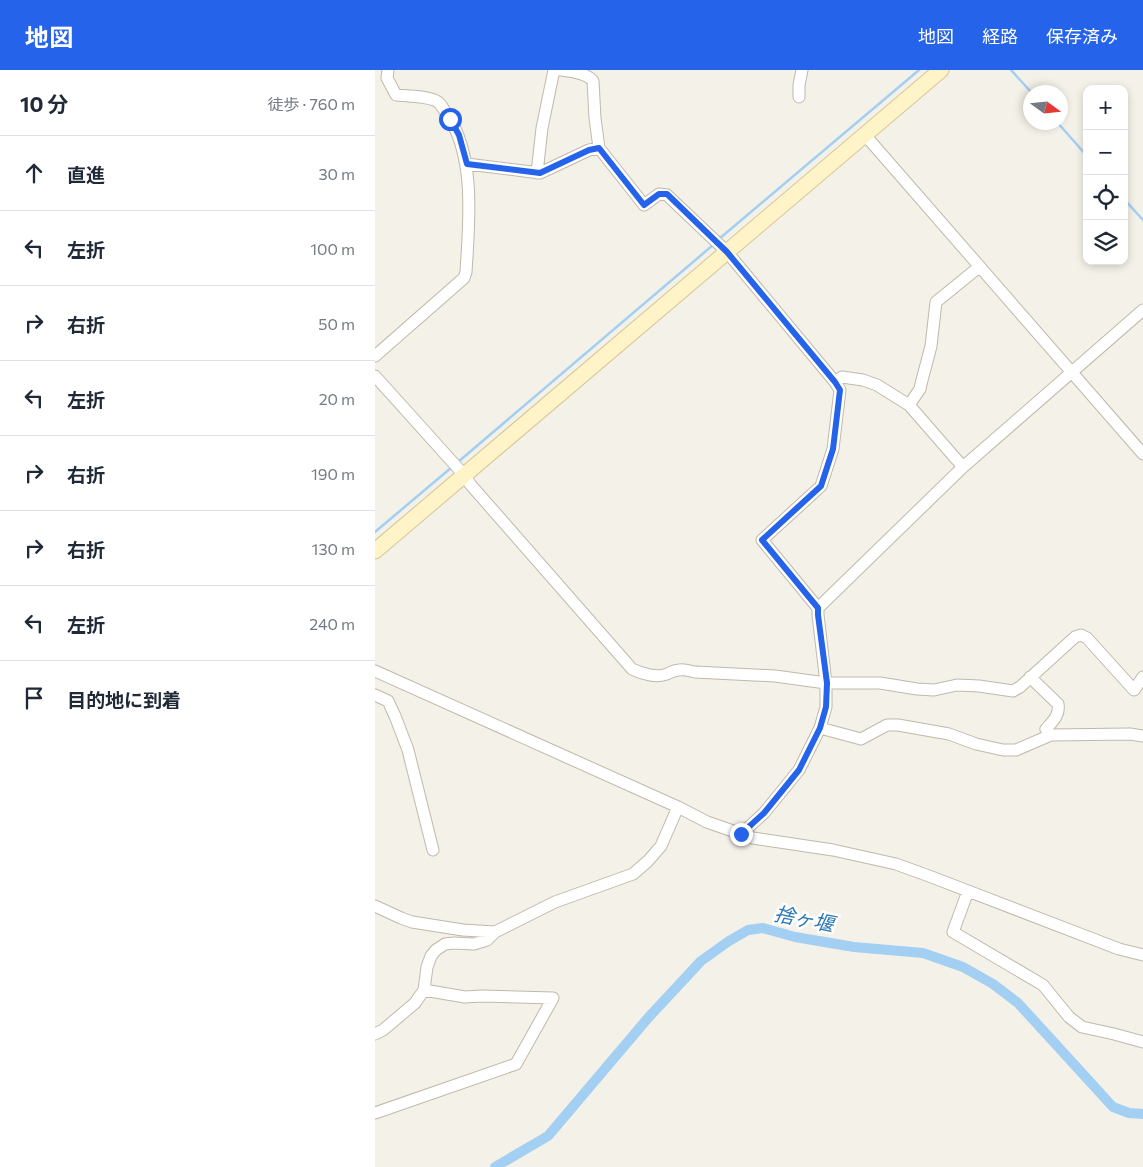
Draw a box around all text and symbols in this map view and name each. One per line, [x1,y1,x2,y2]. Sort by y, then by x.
text: 地図 [25,22,73,51]
text: 地図 [918,25,954,47]
text: 経路 [982,25,1018,47]
text: 保存済み [1046,25,1118,47]
north arrow [1023,85,1068,130]
map controls [1083,85,1128,265]
button: + [1083,85,1128,130]
text: 10 分 [20,91,68,116]
text: 徒歩 · 760 m [268,94,355,113]
route start [439,108,462,131]
button: − [1083,130,1128,175]
icon: ahead [20,159,48,187]
text: 直進 [67,163,105,186]
text: 30 m [318,164,355,183]
button: locate [1083,175,1128,220]
button: layers [1083,220,1128,265]
icon: left [20,234,48,262]
text: 左折 [67,238,105,261]
text: 100 m [310,239,355,258]
icon: right [20,309,48,337]
text: 右折 [67,313,105,336]
text: 50 m [318,314,355,333]
icon: left [20,384,48,412]
text: 左折 [67,388,105,411]
text: 20 m [319,389,355,408]
icon: right [20,459,48,487]
text: 右折 [67,463,105,486]
text: 190 m [311,464,355,483]
icon: right [20,534,48,562]
text: 右折 [67,538,105,561]
text: 130 m [312,539,355,558]
icon: left [20,609,48,637]
text: 左折 [67,613,105,636]
text: 240 m [309,614,355,633]
icon: arrive [20,684,48,712]
text: 目的地に到着 [67,688,181,711]
route end [730,823,753,846]
water label: 捨ヶ堰 [772,901,840,936]

